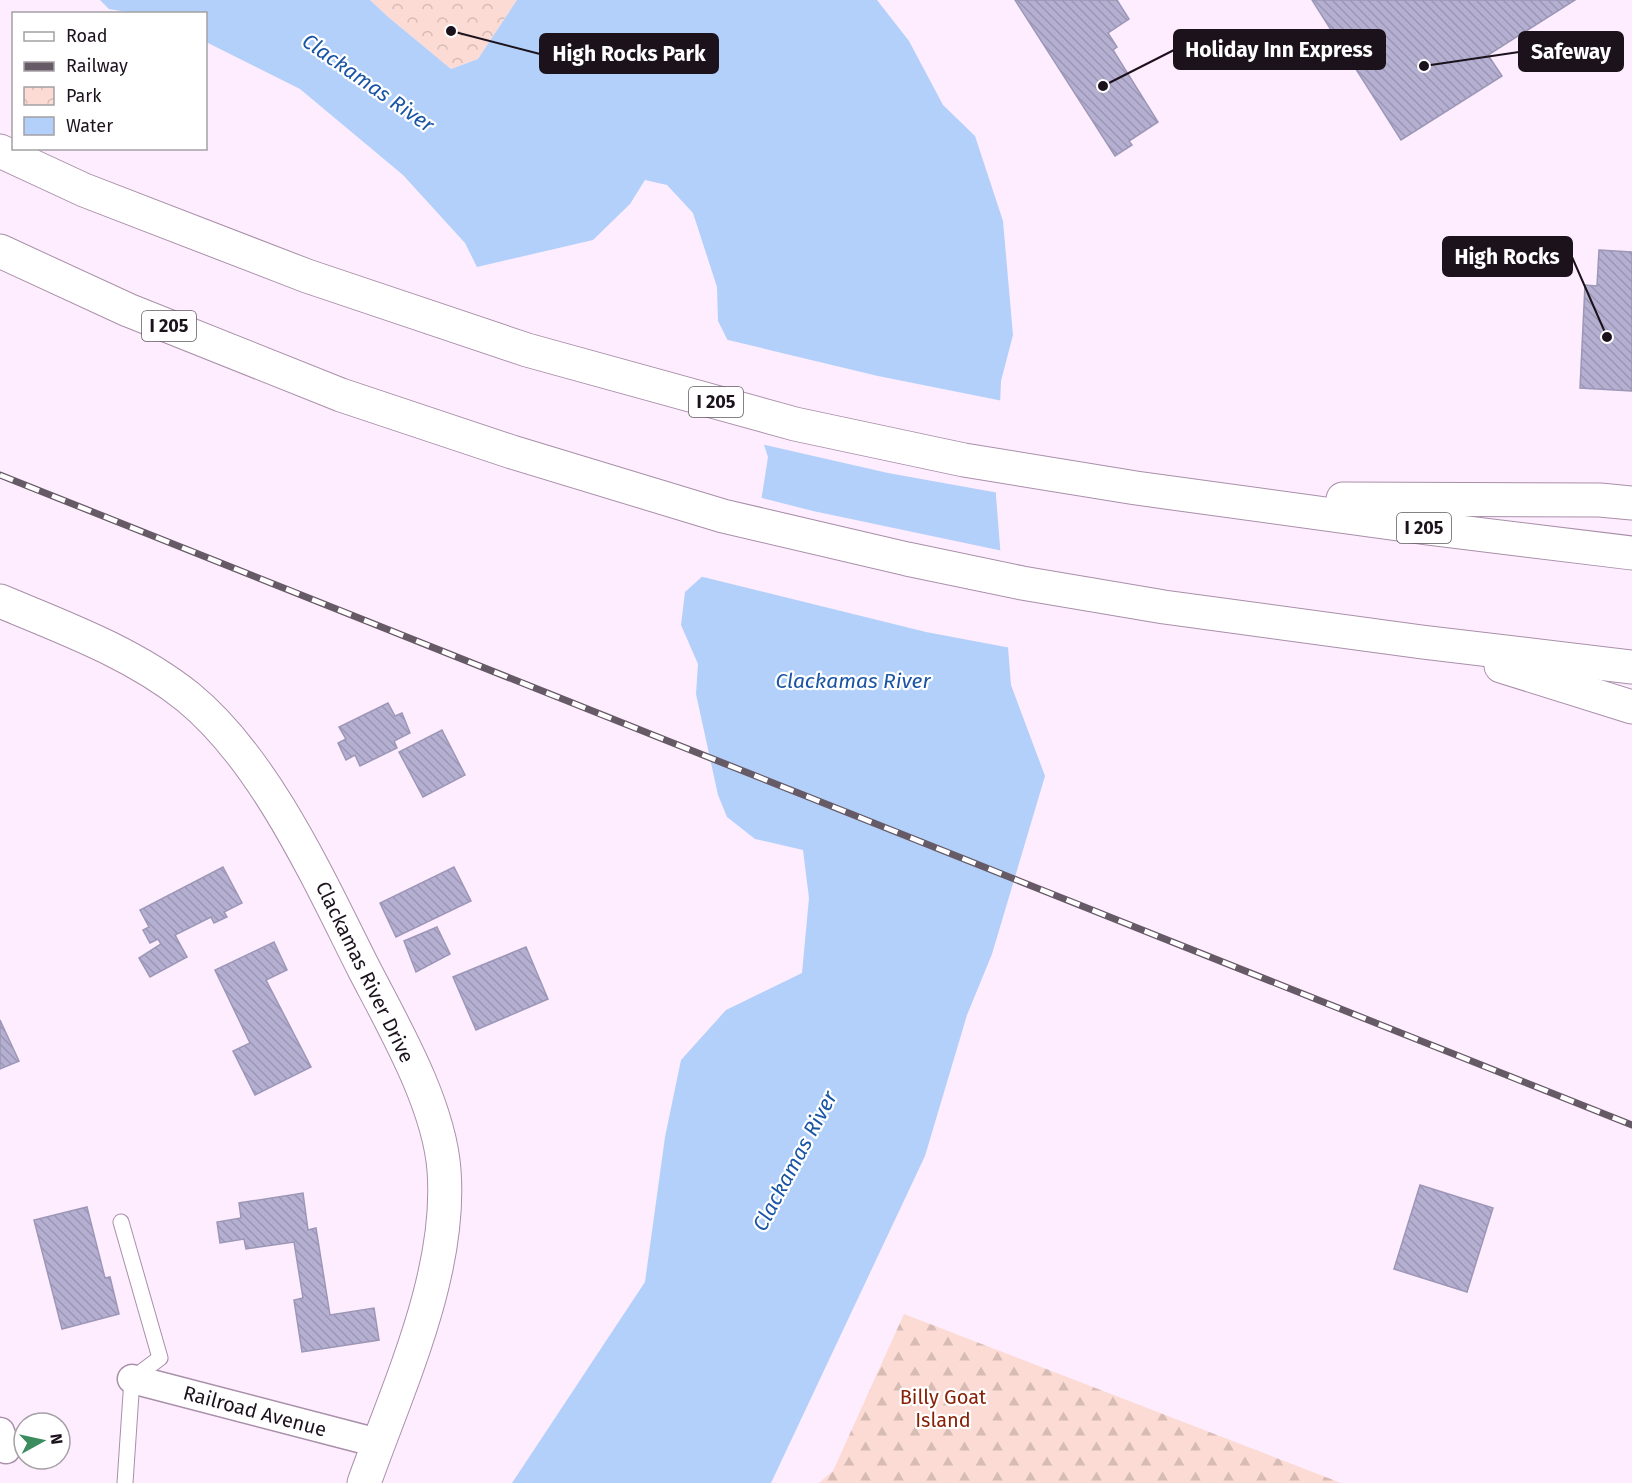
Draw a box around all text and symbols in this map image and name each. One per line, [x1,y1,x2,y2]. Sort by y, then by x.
legend [12,12,207,150]
text: Road [66,25,108,47]
water label: Clackamas River [297,28,440,139]
callout: Holiday Inn Express [1174,30,1385,69]
callout: Safeway [1519,32,1623,71]
callout: High Rocks Park [540,34,718,73]
text: Holiday Inn Express [1185,37,1373,63]
text: Safeway [1531,39,1611,65]
text: High Rocks Park [552,41,706,67]
text: Railway [66,55,128,77]
text: Park [66,85,102,107]
text: Water [66,115,113,137]
callout: High Rocks [1443,237,1572,276]
text: High Rocks [1454,244,1560,270]
road number: I 205 [142,311,196,341]
road number: I 205 [689,387,743,417]
road number: I 205 [1397,513,1451,543]
water label: Clackamas River [776,668,931,694]
street label: Clackamas River Drive [311,877,419,1067]
water label: Clackamas River [747,1086,843,1236]
street label: Railroad Avenue [181,1380,329,1442]
park label: Billy Goat Island [900,1385,987,1432]
north arrow [12,1411,72,1471]
text: N [46,1432,67,1446]

